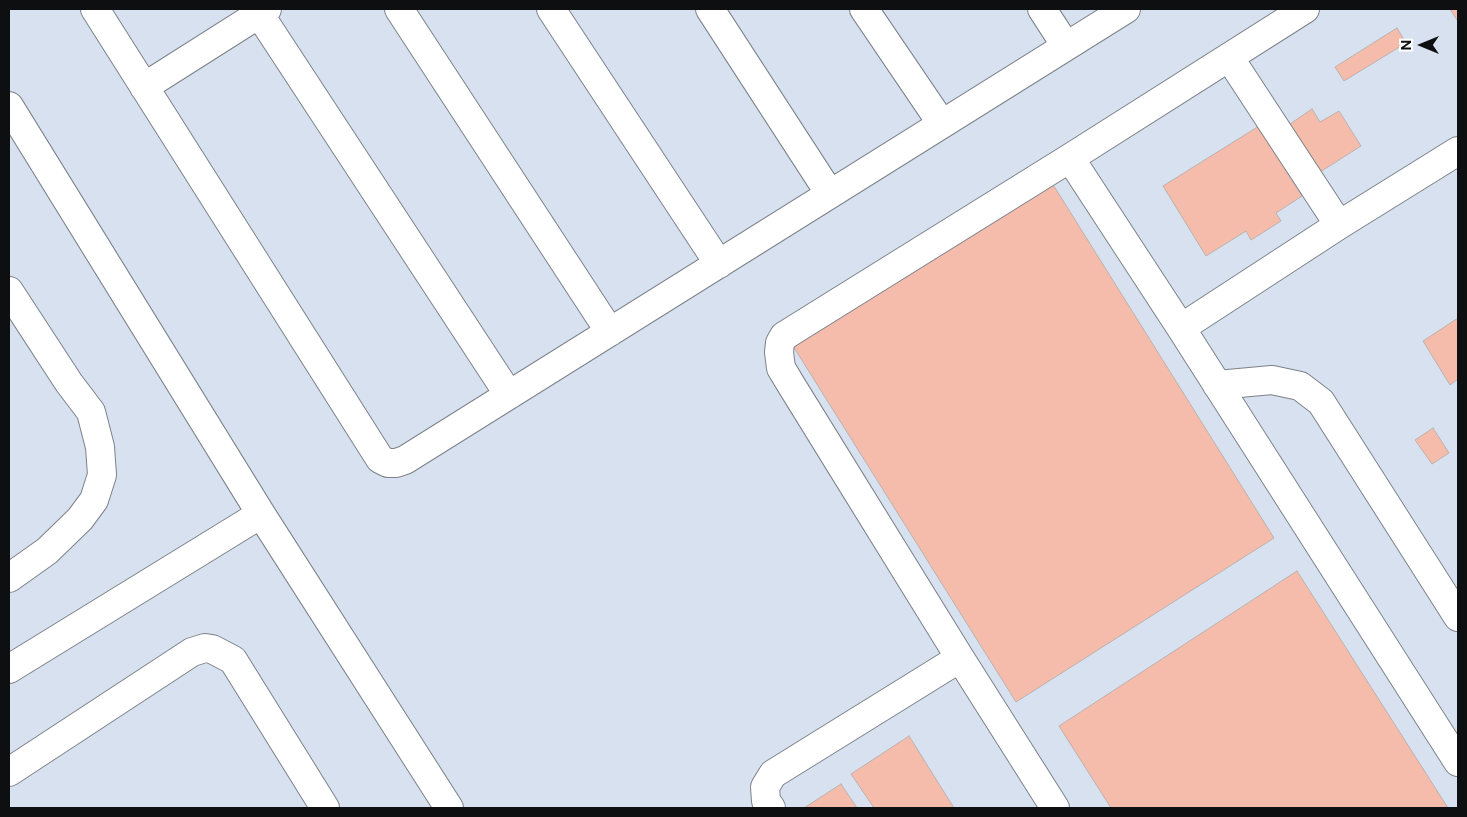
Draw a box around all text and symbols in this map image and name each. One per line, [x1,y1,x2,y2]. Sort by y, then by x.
north arrow [1397,20,1447,70]
text: N [1398,40,1415,50]

